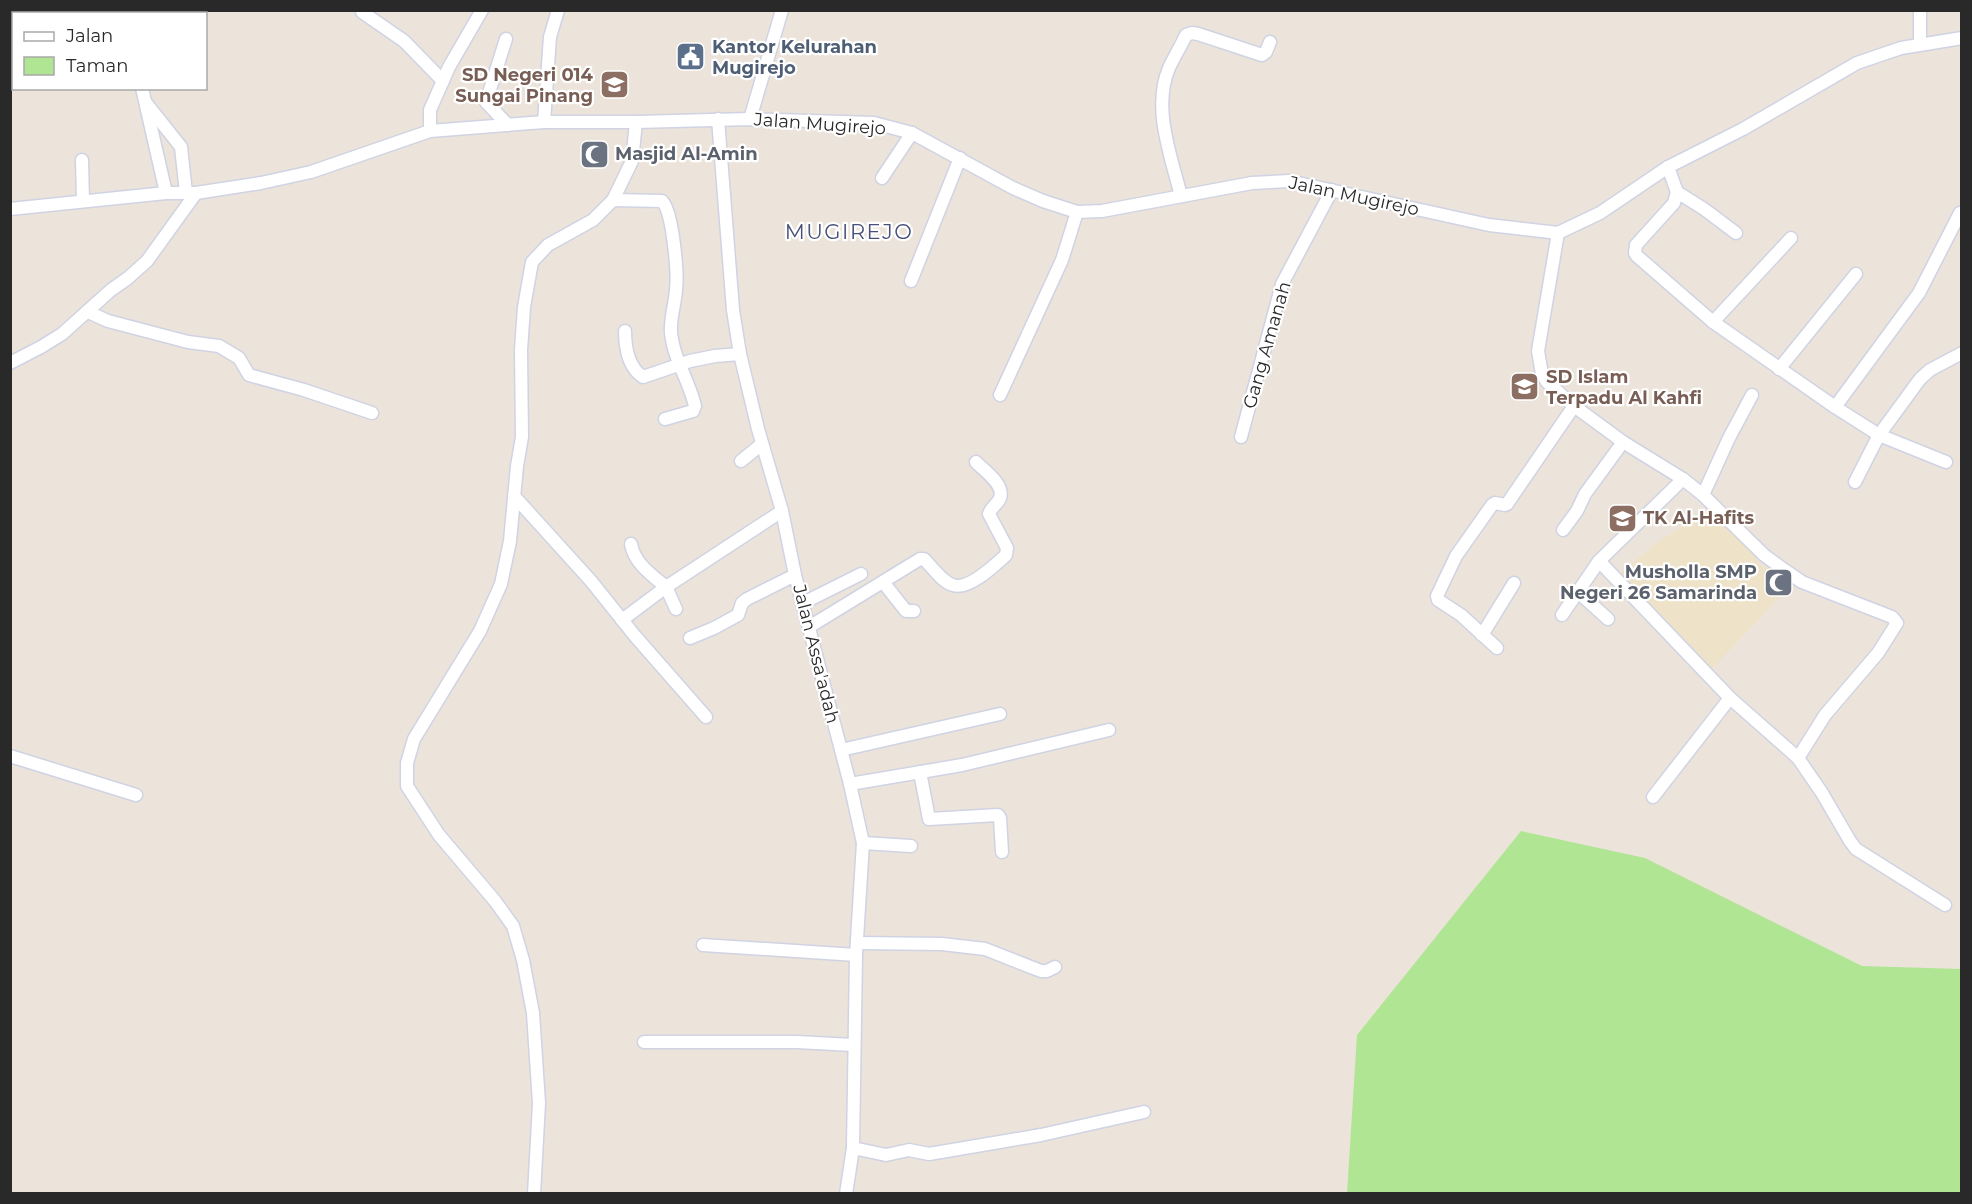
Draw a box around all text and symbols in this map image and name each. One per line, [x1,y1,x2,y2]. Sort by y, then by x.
legend [12,12,207,90]
text: Jalan [65,25,113,47]
place label: Kantor Kelurahan Mugirejo [712,36,877,79]
public building icon: Kantor Kelurahan Mugirejo [675,41,707,73]
text: Taman [66,55,128,77]
place label: SD Negeri 014 Sungai Pinang [455,64,594,107]
school or university icon: SD Negeri 014 Sungai Pinang [598,69,630,101]
street label: Jalan Mugirejo [752,108,887,140]
mosque icon: Masjid Al-Amin [578,138,610,170]
place label: Masjid Al-Amin [615,143,758,165]
street label: Jalan Mugirejo [1286,171,1421,221]
district label: MUGIREJO [785,219,913,244]
street label: Gang Amanah [1238,279,1296,411]
place label: SD Islam Terpadu Al Kahfi [1546,366,1702,409]
school or university icon: SD Islam Terpadu Al Kahfi [1509,371,1541,403]
school or university icon: TK Al-Hafits [1606,502,1638,534]
place label: TK Al-Hafits [1643,507,1755,529]
place label: Musholla SMP Negeri 26 Samarinda [1560,561,1757,604]
mosque icon: Musholla SMP Negeri 26 Samarinda [1762,566,1794,598]
street label: Jalan Assa'adah [788,581,844,726]

